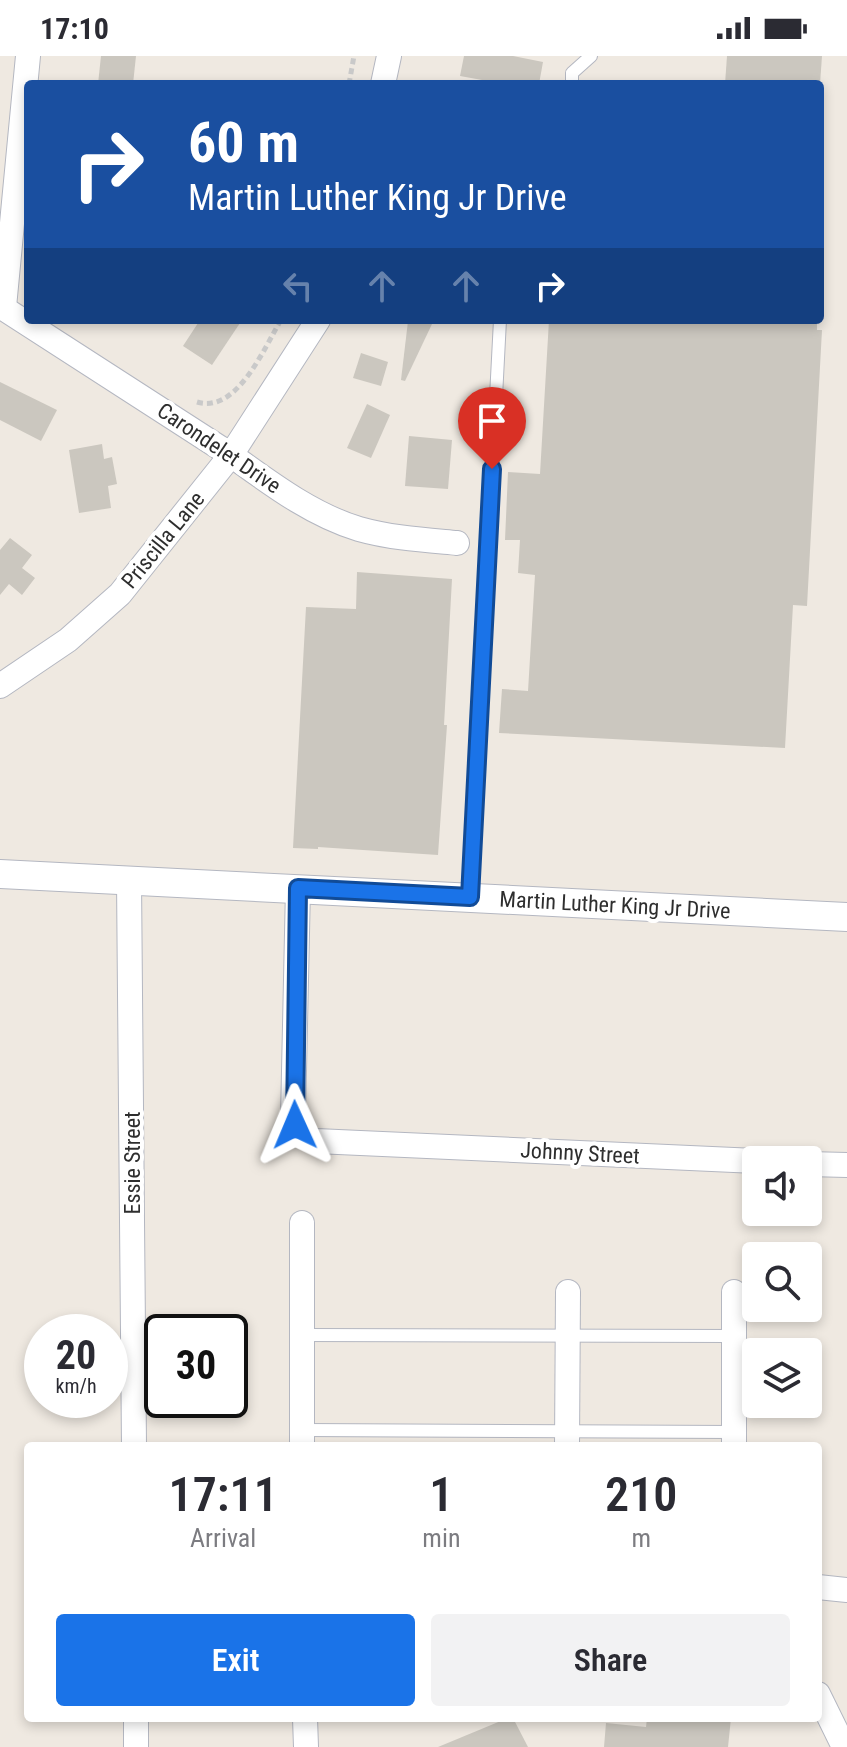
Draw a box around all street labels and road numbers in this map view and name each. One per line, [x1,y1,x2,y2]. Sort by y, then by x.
street label: Carondelet Drive [153,398,285,498]
street label: Priscilla Lane [117,487,209,593]
street label: Martin Luther King Jr Drive [499,886,731,924]
street label: Essie Street [120,1112,145,1214]
street label: Johnny Street [520,1137,640,1169]

